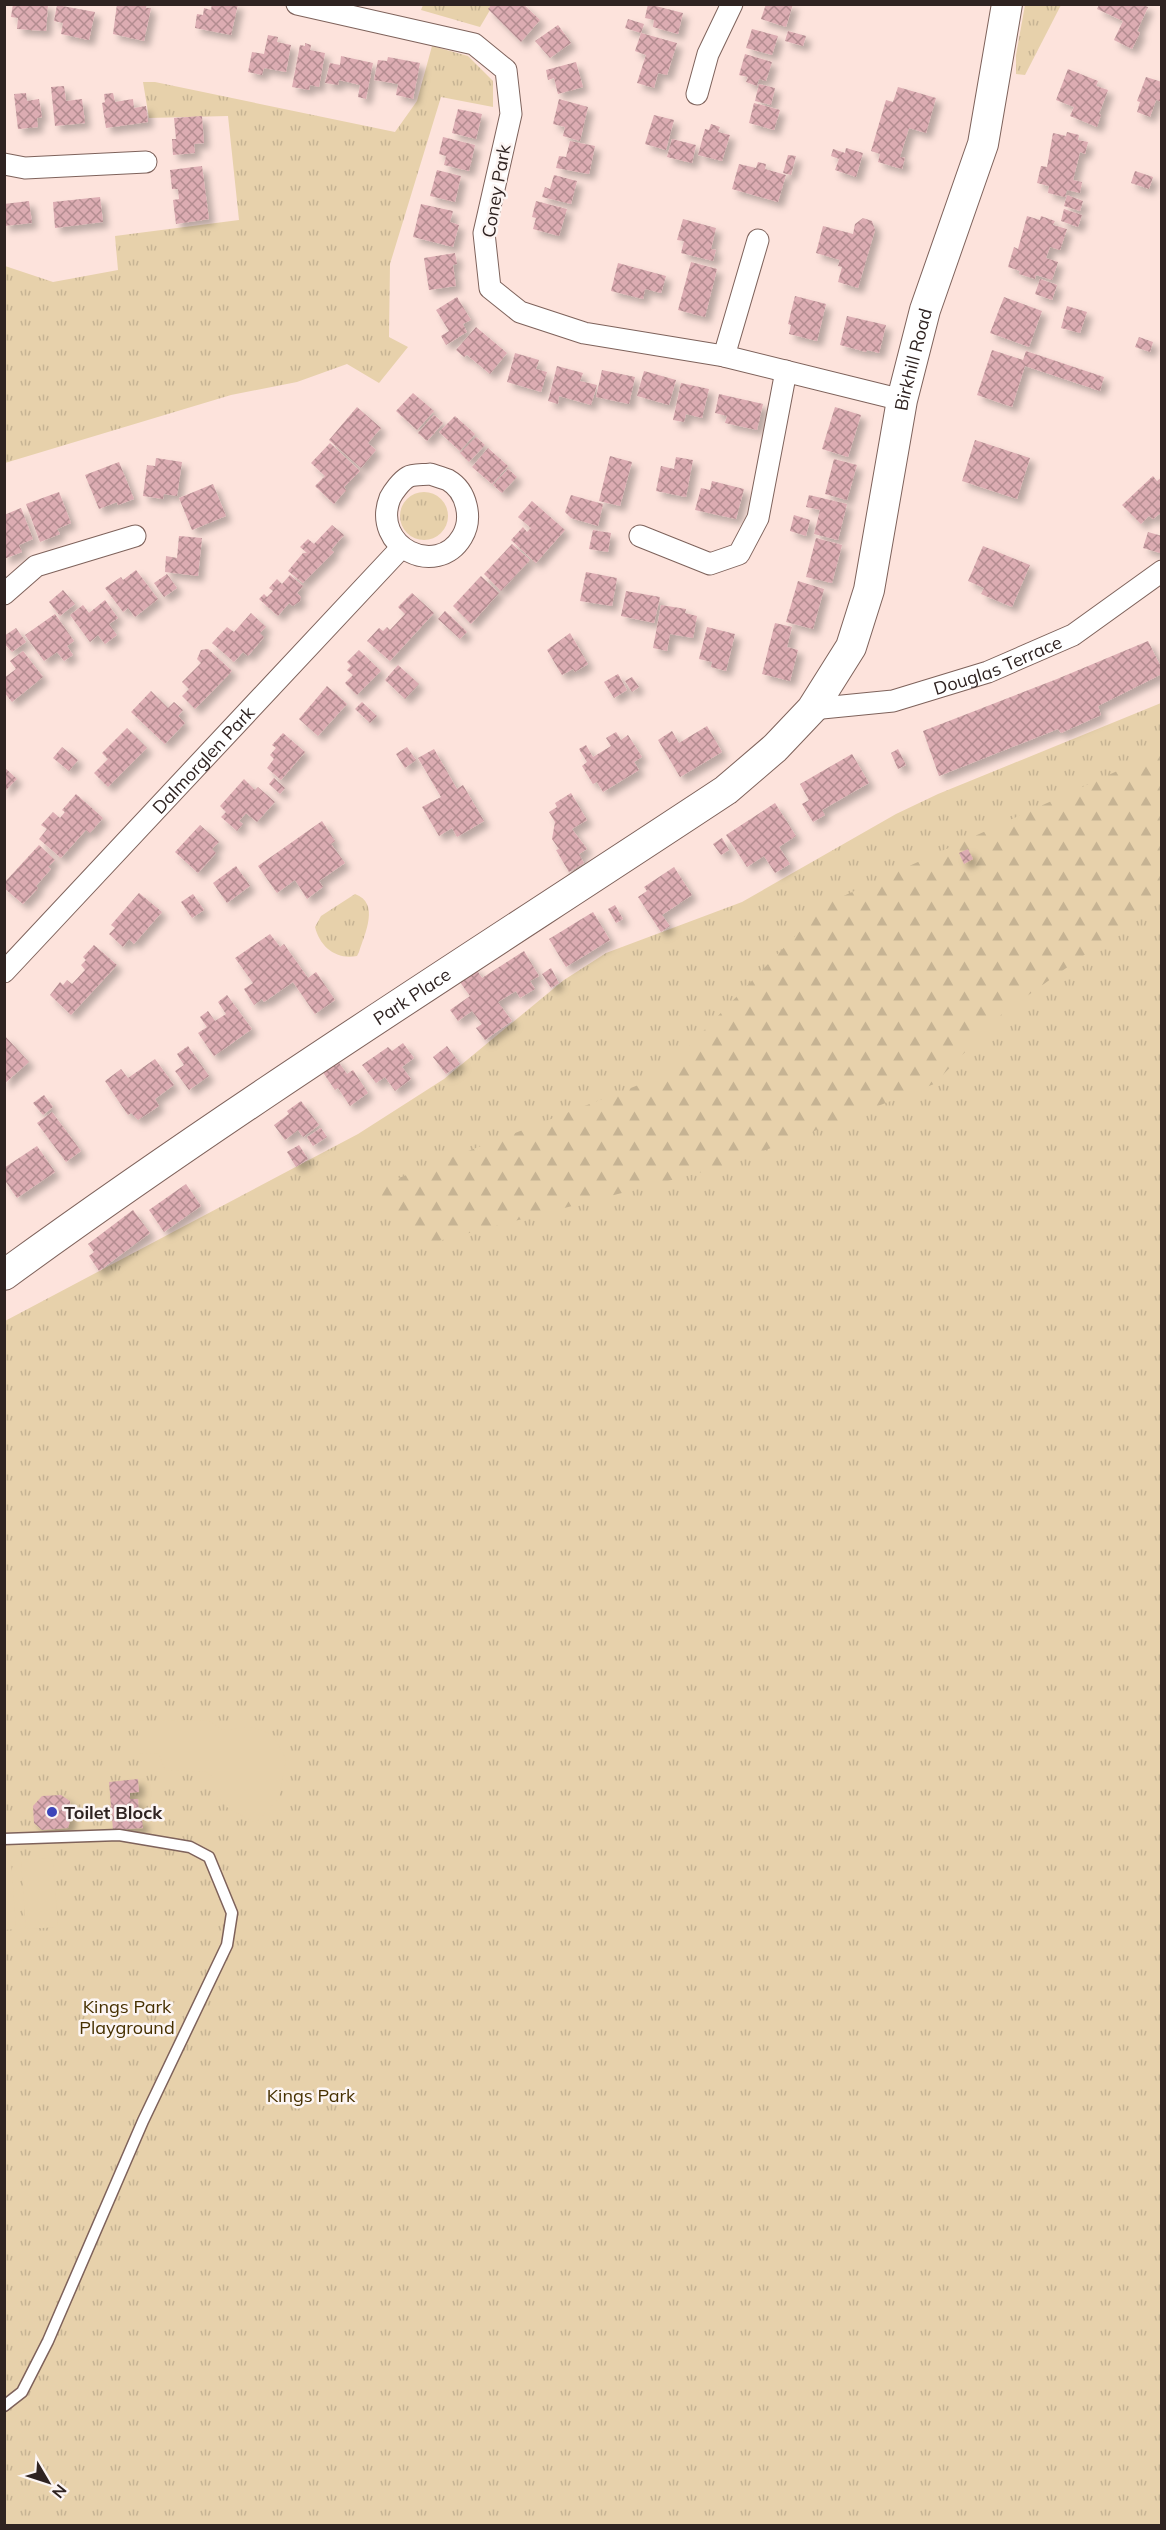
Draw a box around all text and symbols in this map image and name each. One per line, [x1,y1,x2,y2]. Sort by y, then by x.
street label: Coney Park [476,142,516,239]
street label: Birkhill Road [889,306,936,412]
street label: Douglas Terrace [931,630,1065,699]
street label: Dalmorglen Park [147,700,259,818]
street label: Park Place [369,962,455,1030]
place label: Toilet Block [64,1801,163,1824]
marker: Toilet Block [45,1805,59,1819]
park label: Kings Park Playground [79,1995,175,2039]
park label: Kings Park [267,2084,356,2107]
north arrow [18,2452,78,2512]
text: N [48,2480,71,2502]

